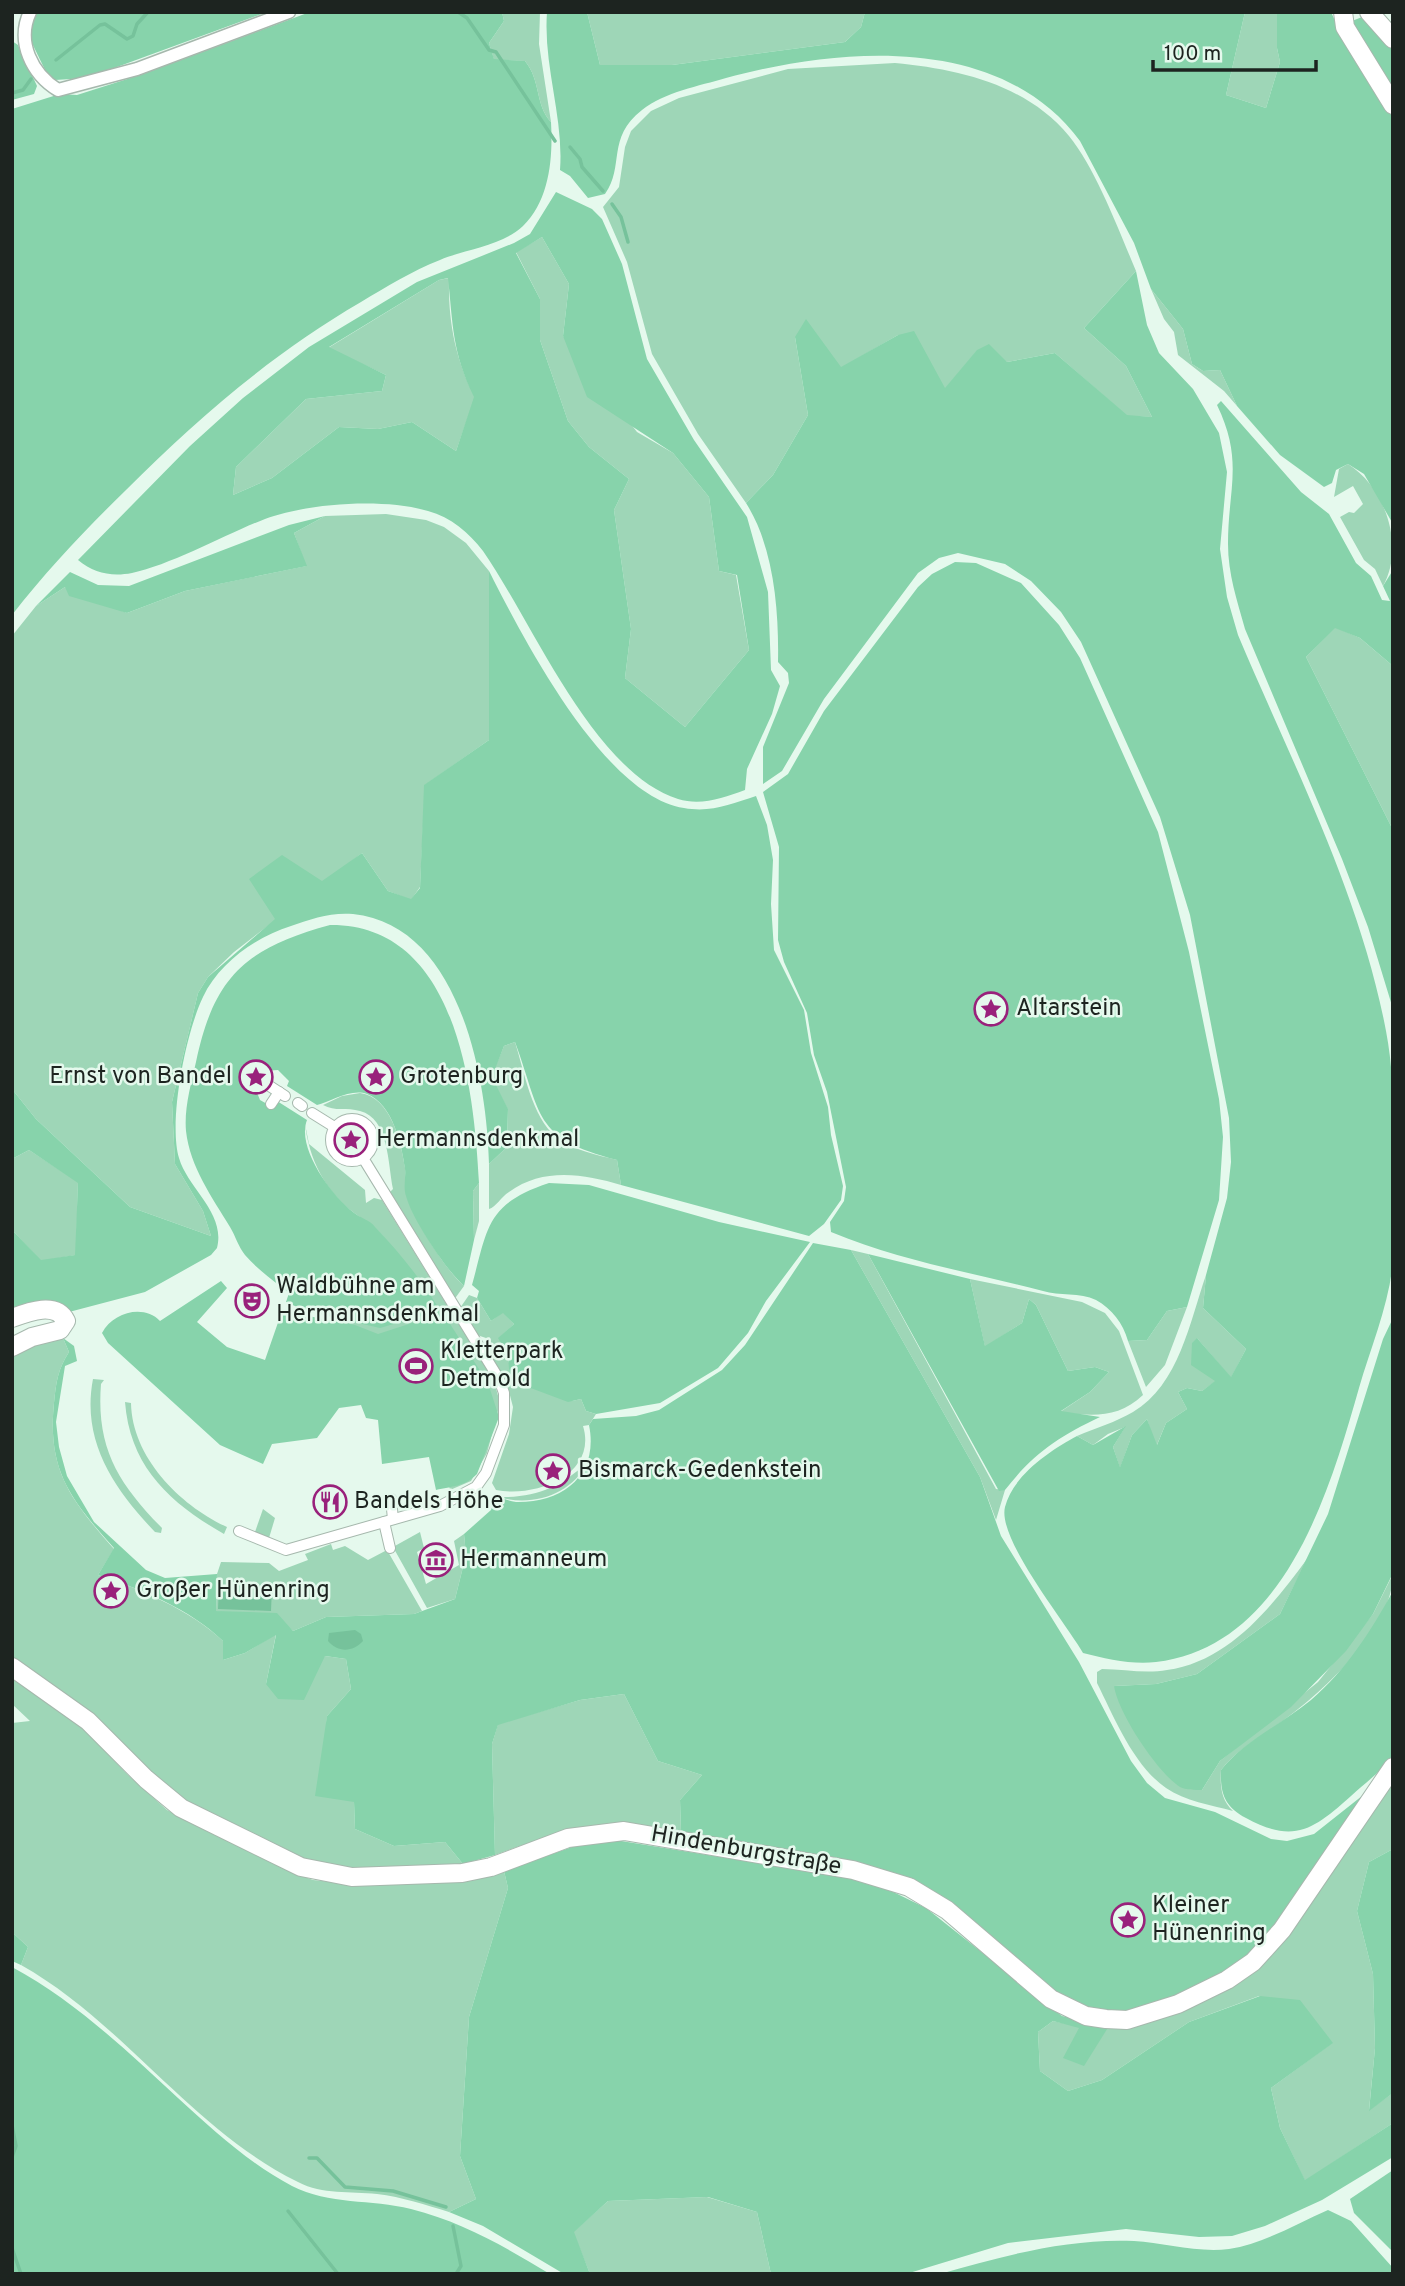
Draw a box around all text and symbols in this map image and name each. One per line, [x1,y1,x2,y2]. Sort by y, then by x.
scale bar [1153,28,1316,72]
text: 100 m [1164,41,1221,68]
place icon: Altarstein [972,990,1010,1028]
place label: Altarstein [1016,994,1122,1024]
place icon: Ernst von Bandel [237,1058,275,1096]
place icon: Grotenburg [357,1058,395,1096]
place label: Ernst von Bandel [49,1062,232,1092]
place label: Grotenburg [400,1062,523,1092]
place icon: Hermannsdenkmal [332,1121,370,1159]
place label: Hermannsdenkmal [376,1125,579,1155]
place label: Waldbühne am Hermannsdenkmal [276,1272,479,1330]
theatre icon: Waldbühne am Hermannsdenkmal [233,1282,271,1320]
place label: Kletterpark Detmold [440,1337,564,1395]
sports icon: Kletterpark Detmold [397,1347,435,1385]
place icon: Bismarck-Gedenkstein [534,1452,572,1490]
place label: Bismarck-Gedenkstein [578,1456,822,1486]
restaurant icon: Bandels Höhe [311,1483,349,1521]
place label: Bandels Höhe [354,1487,503,1517]
museum icon: Hermanneum [417,1541,455,1579]
place label: Hermanneum [460,1545,607,1575]
place icon: Großer Hünenring [92,1572,130,1610]
place label: Großer Hünenring [136,1576,330,1606]
street label: Hindenburgstraße [648,1819,844,1883]
place label: Kleiner Hünenring [1152,1891,1266,1949]
place icon: Kleiner Hünenring [1109,1901,1147,1939]

